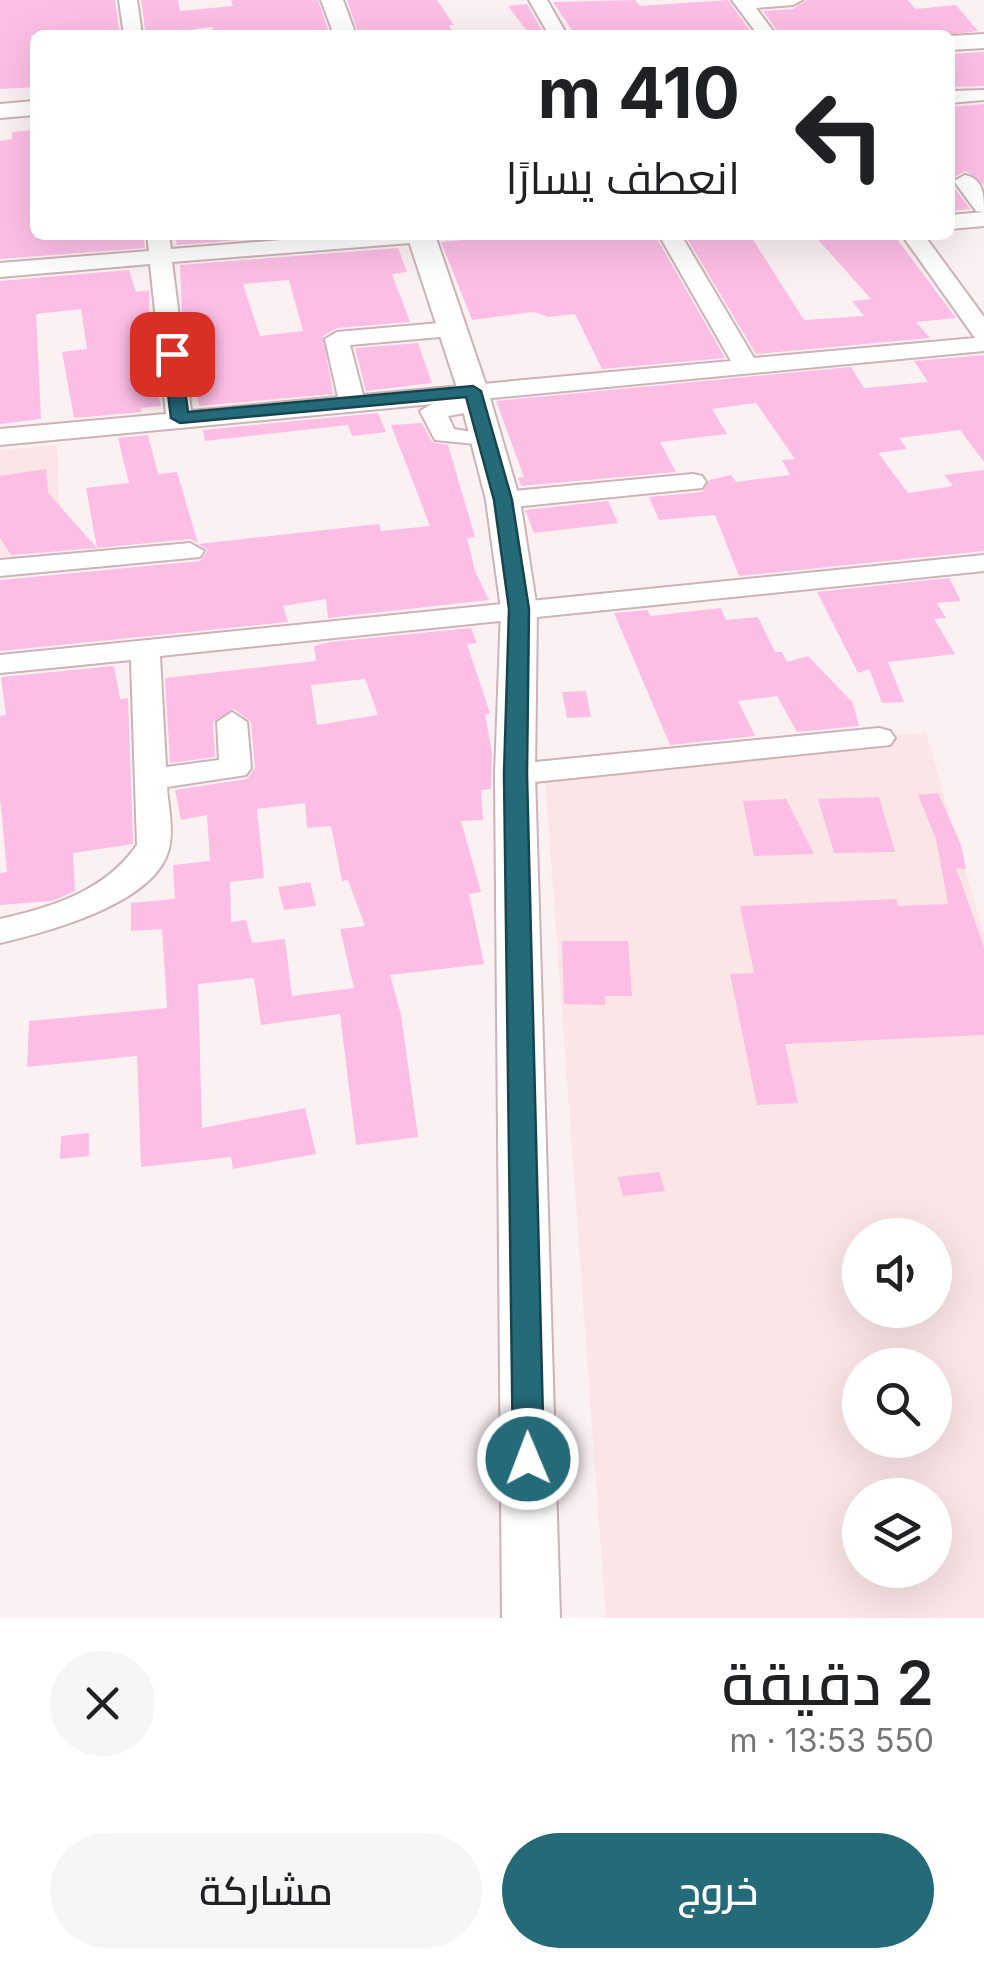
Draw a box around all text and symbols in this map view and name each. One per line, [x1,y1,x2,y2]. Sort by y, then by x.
text: 410 m [537,50,740,135]
icon: left [775,70,905,200]
text: انعطف يسارًا [505,150,740,205]
pin [130,312,215,397]
icon: arrive [145,327,200,382]
map controls [842,1218,952,1588]
button: sound [842,1218,952,1328]
button: search [842,1348,952,1458]
position arrow [476,1407,580,1511]
button: layers [842,1478,952,1588]
text: 2 دقيقة [722,1647,934,1719]
button: close [50,1651,155,1756]
text: 550 m · 13:53 [729,1721,934,1760]
button: مشاركة [50,1833,482,1948]
button: خروج [502,1833,934,1948]

